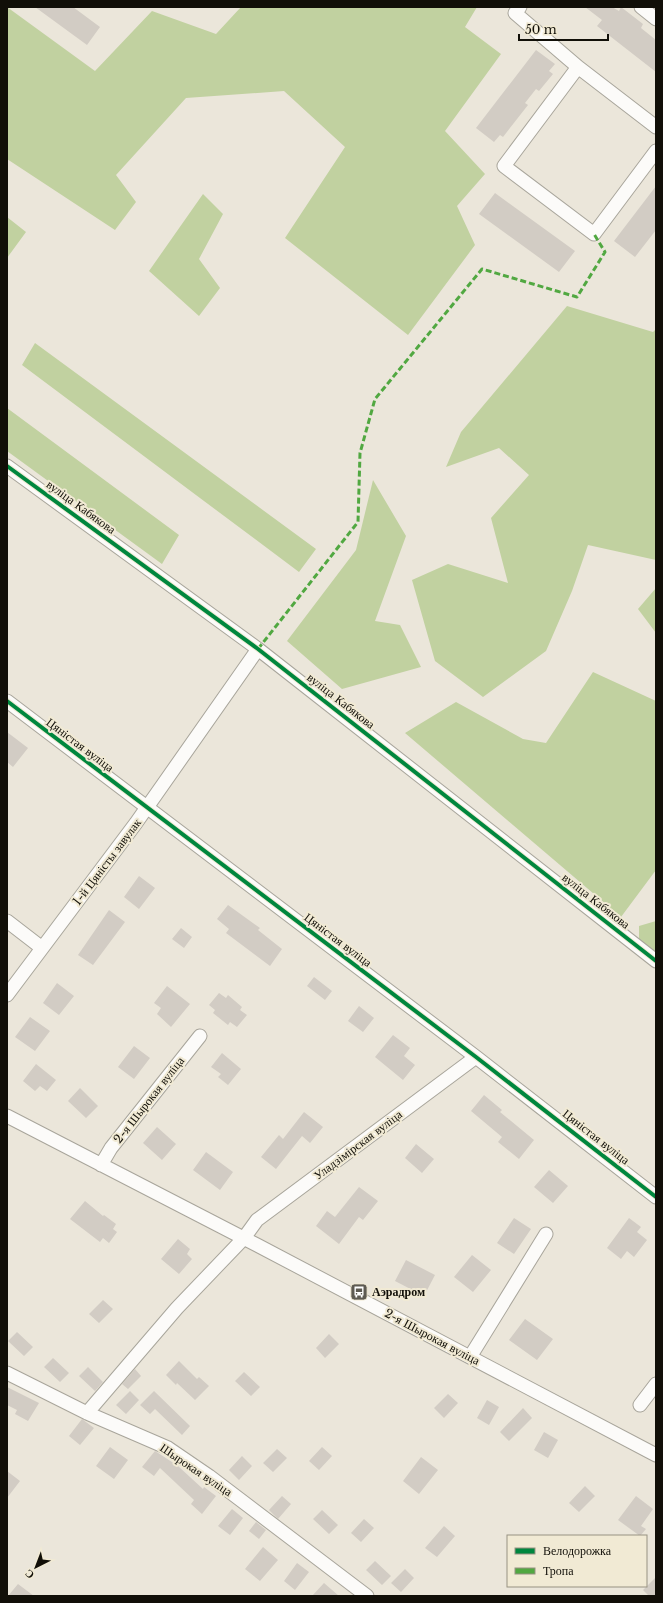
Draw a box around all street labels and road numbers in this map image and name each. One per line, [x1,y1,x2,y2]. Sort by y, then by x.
street label: вуліца Кабякова [44,476,119,537]
street label: вуліца Кабякова [304,670,379,732]
street label: Цяністая вуліца [44,714,118,775]
street label: 1-й Цяністы завулак [69,815,144,908]
street label: вуліца Кабякова [559,870,634,932]
street label: Цяністая вуліца [302,909,376,970]
street label: 2-я Шырокая вуліца [110,1053,188,1146]
street label: Уладзімірская вуліца [311,1106,405,1183]
street label: Цяністая вуліца [560,1106,633,1168]
street label: 2-я Шырокая вуліца [382,1305,483,1368]
street label: Шырокая вуліца [157,1440,236,1500]

